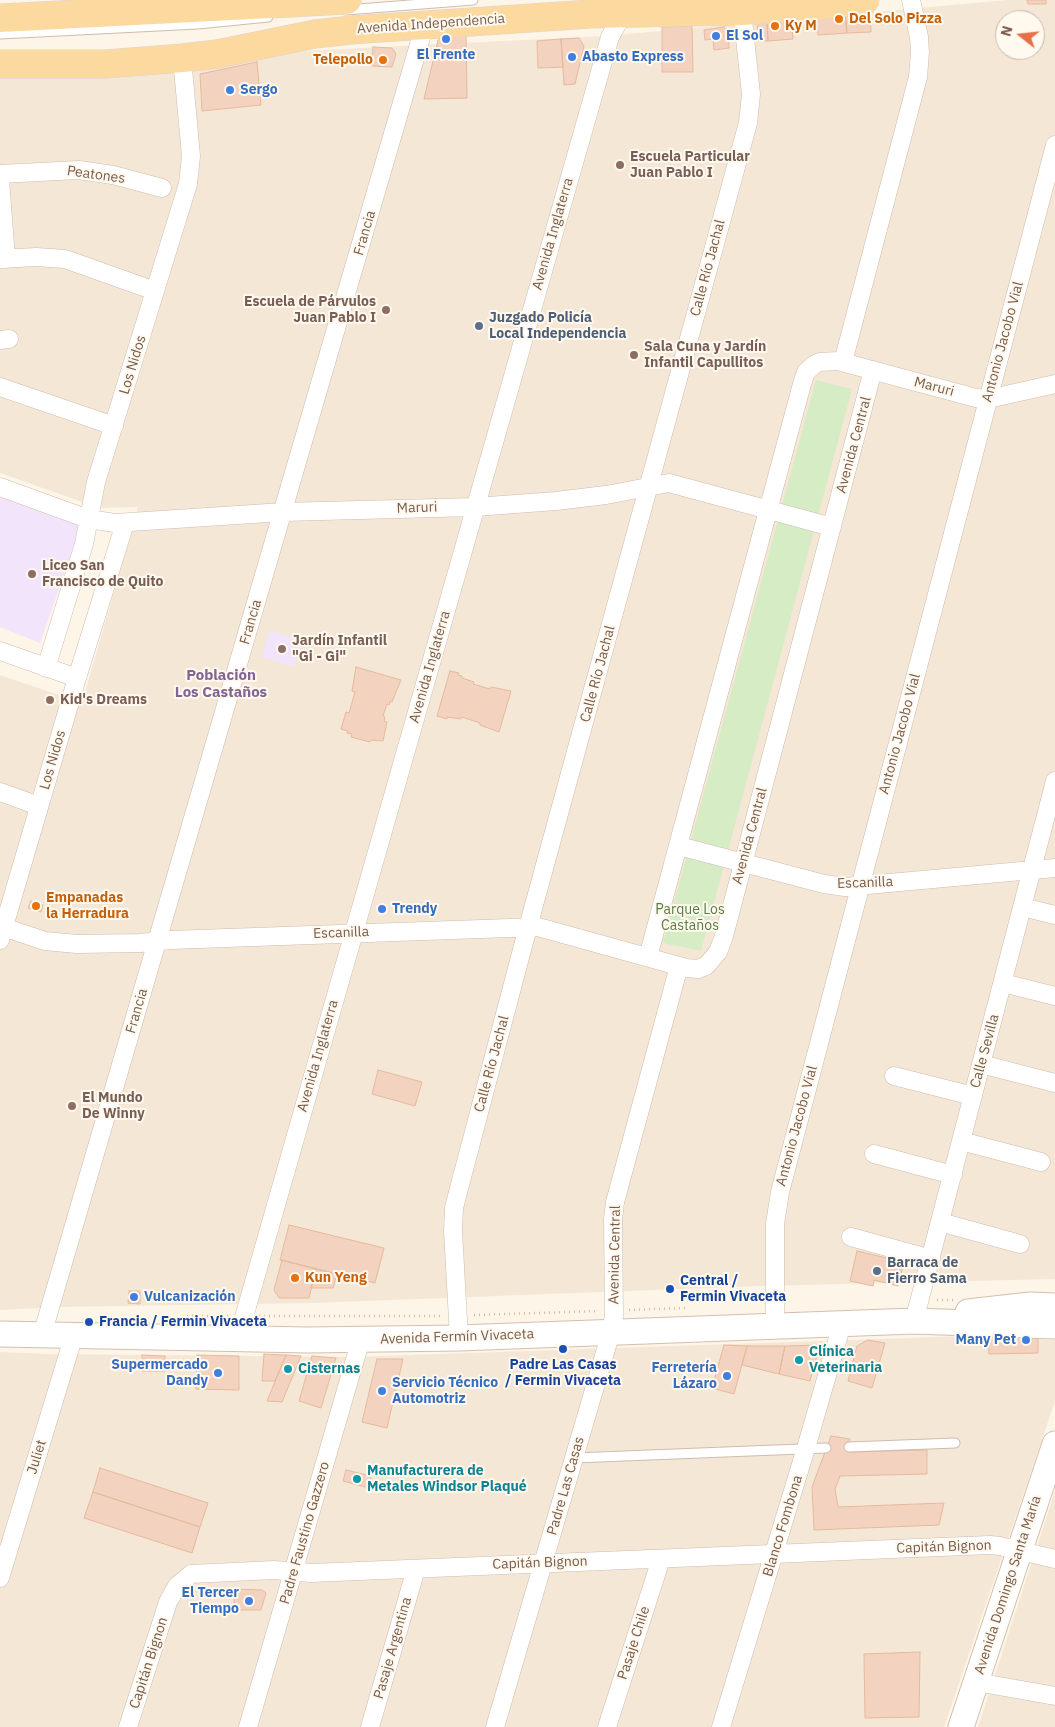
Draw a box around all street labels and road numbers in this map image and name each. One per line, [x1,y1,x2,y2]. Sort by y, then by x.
street label: Avenida Independencia [356,10,506,38]
street label: Peatones [66,163,126,187]
street label: Avenida Inglaterra [529,176,577,292]
street label: Francia [351,209,379,257]
street label: Calle Río Jachal [687,218,729,318]
street label: Antonio Jacobo Vial [979,280,1027,404]
street label: Los Nidos [116,333,150,397]
street label: Maruri [912,374,956,400]
street label: Avenida Central [833,395,875,495]
street label: Maruri [396,499,438,517]
street label: Francia [237,598,265,646]
street label: Avenida Inglaterra [406,609,454,725]
street label: Calle Río Jachal [577,624,619,724]
street label: Antonio Jacobo Vial [876,672,924,796]
street label: Los Nidos [37,728,69,792]
street label: Avenida Central [729,786,771,886]
street label: Escanilla [837,874,893,892]
street label: Escanilla [313,924,369,942]
street label: Francia [123,987,151,1035]
street label: Avenida Inglaterra [294,998,342,1114]
street label: Calle Sevilla [967,1012,1003,1090]
street label: Calle Río Jachal [471,1014,513,1114]
street label: Antonio Jacobo Vial [773,1064,821,1188]
street label: Avenida Central [606,1205,624,1305]
street label: Avenida Fermín Vivaceta [380,1326,534,1348]
street label: Padre Las Casas [544,1435,588,1537]
street label: Juliet [24,1438,50,1476]
street label: Padre Faustino Gazzero [277,1460,333,1606]
street label: Blanco Fombona [760,1473,806,1579]
street label: Avenida Domingo Santa María [971,1493,1045,1677]
street label: Capitán Bignon [896,1537,992,1557]
street label: Capitán Bignon [492,1553,588,1573]
street label: Pasaje Argentina [370,1595,416,1701]
street label: Pasaje Chile [614,1604,654,1682]
street label: Capitán Bignon [126,1615,172,1711]

